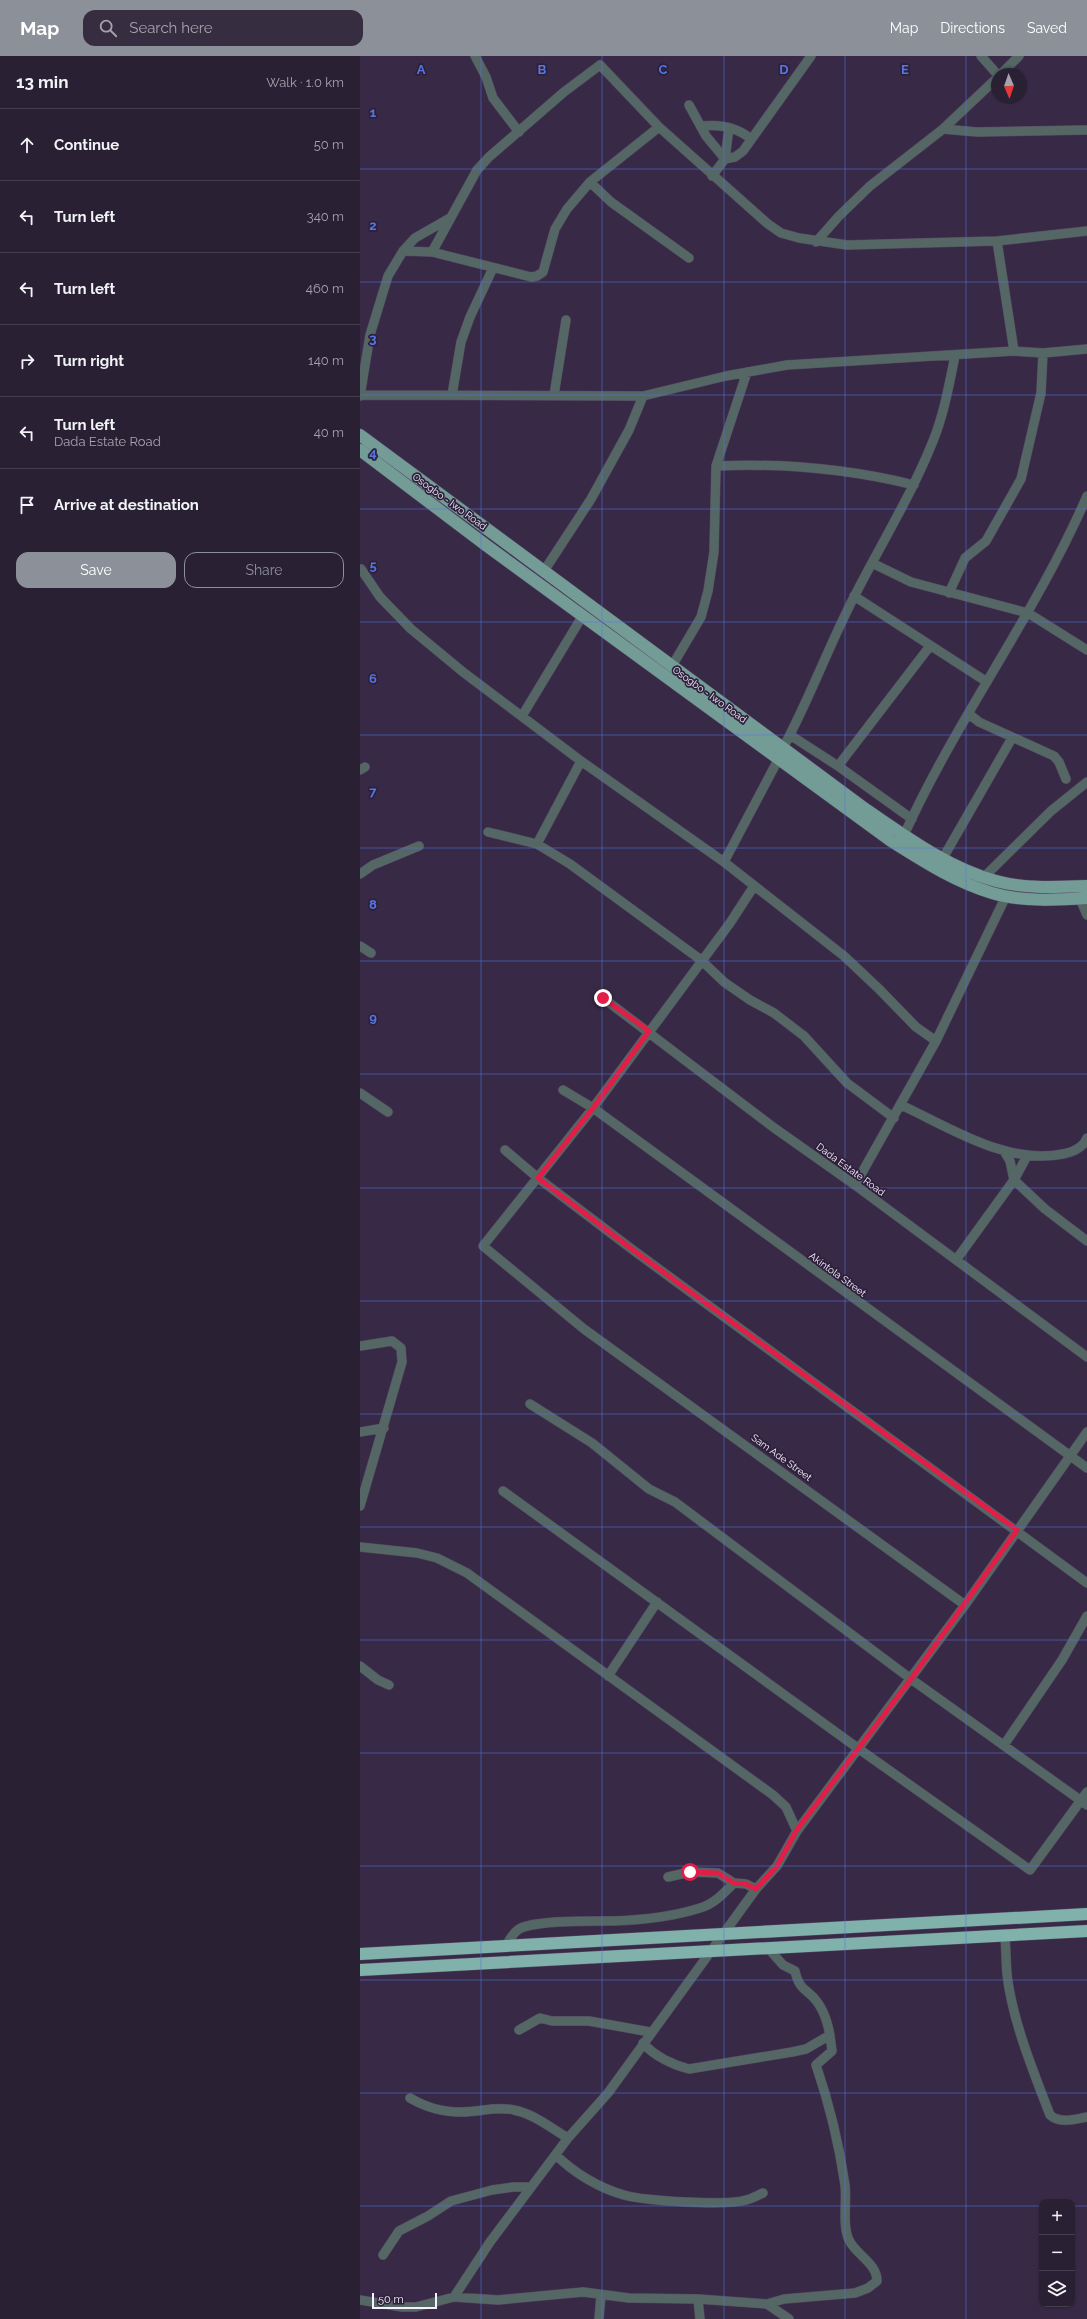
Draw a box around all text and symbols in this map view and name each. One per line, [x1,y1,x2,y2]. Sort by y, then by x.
search box [83,10,363,46]
text: Map [20,17,59,39]
icon: search [97,17,119,39]
text: Search here [129,19,213,37]
text: Map [890,20,918,36]
text: Directions [940,20,1005,36]
text: Saved [1027,20,1067,36]
text: A [417,62,426,77]
text: B [538,62,547,77]
text: C [659,62,668,77]
text: D [779,62,789,77]
text: E [901,62,909,77]
north arrow [991,68,1027,104]
text: 13 min [16,72,68,92]
text: Walk · 1.0 km [266,75,344,90]
text: 1 [370,105,377,120]
icon: ahead [16,134,38,156]
text: Continue [54,136,119,154]
text: 50 m [314,137,344,152]
icon: left [16,206,38,228]
text: Turn left [54,208,115,226]
text: 340 m [307,209,344,224]
text: 2 [369,218,377,233]
icon: left [16,278,38,300]
text: Turn left [54,280,115,298]
text: 460 m [306,281,344,296]
text: 3 [369,331,377,346]
icon: right [16,350,38,372]
text: Turn right [54,352,124,370]
text: 140 m [308,353,344,368]
text: Turn left [54,416,115,434]
icon: left [16,422,38,444]
text: 40 m [314,425,344,440]
text: Dada Estate Road [54,434,161,449]
text: 4 [369,445,377,460]
street label: Osogbo - Iwo Road [411,471,489,532]
icon: arrive [16,494,38,516]
text: Arrive at destination [54,496,199,514]
button: Save [16,552,176,588]
button: Share [184,552,344,588]
text: 5 [369,558,377,573]
street label: Osogbo - Iwo Road [671,664,749,725]
text: 6 [369,671,377,686]
text: 7 [369,784,377,799]
text: 8 [369,897,377,912]
route end [594,989,612,1007]
text: 9 [369,1010,377,1025]
street label: Dada Estate Road [814,1141,887,1198]
street label: Akintola Street [807,1250,869,1299]
street label: Sam Ade Street [749,1432,815,1483]
route start [681,1863,699,1881]
map controls [1039,2199,1075,2307]
button: + [1039,2199,1075,2235]
button: − [1039,2235,1075,2271]
button: layers [1039,2271,1075,2307]
scale bar [372,2291,437,2310]
text: 50 m [378,2293,404,2306]

